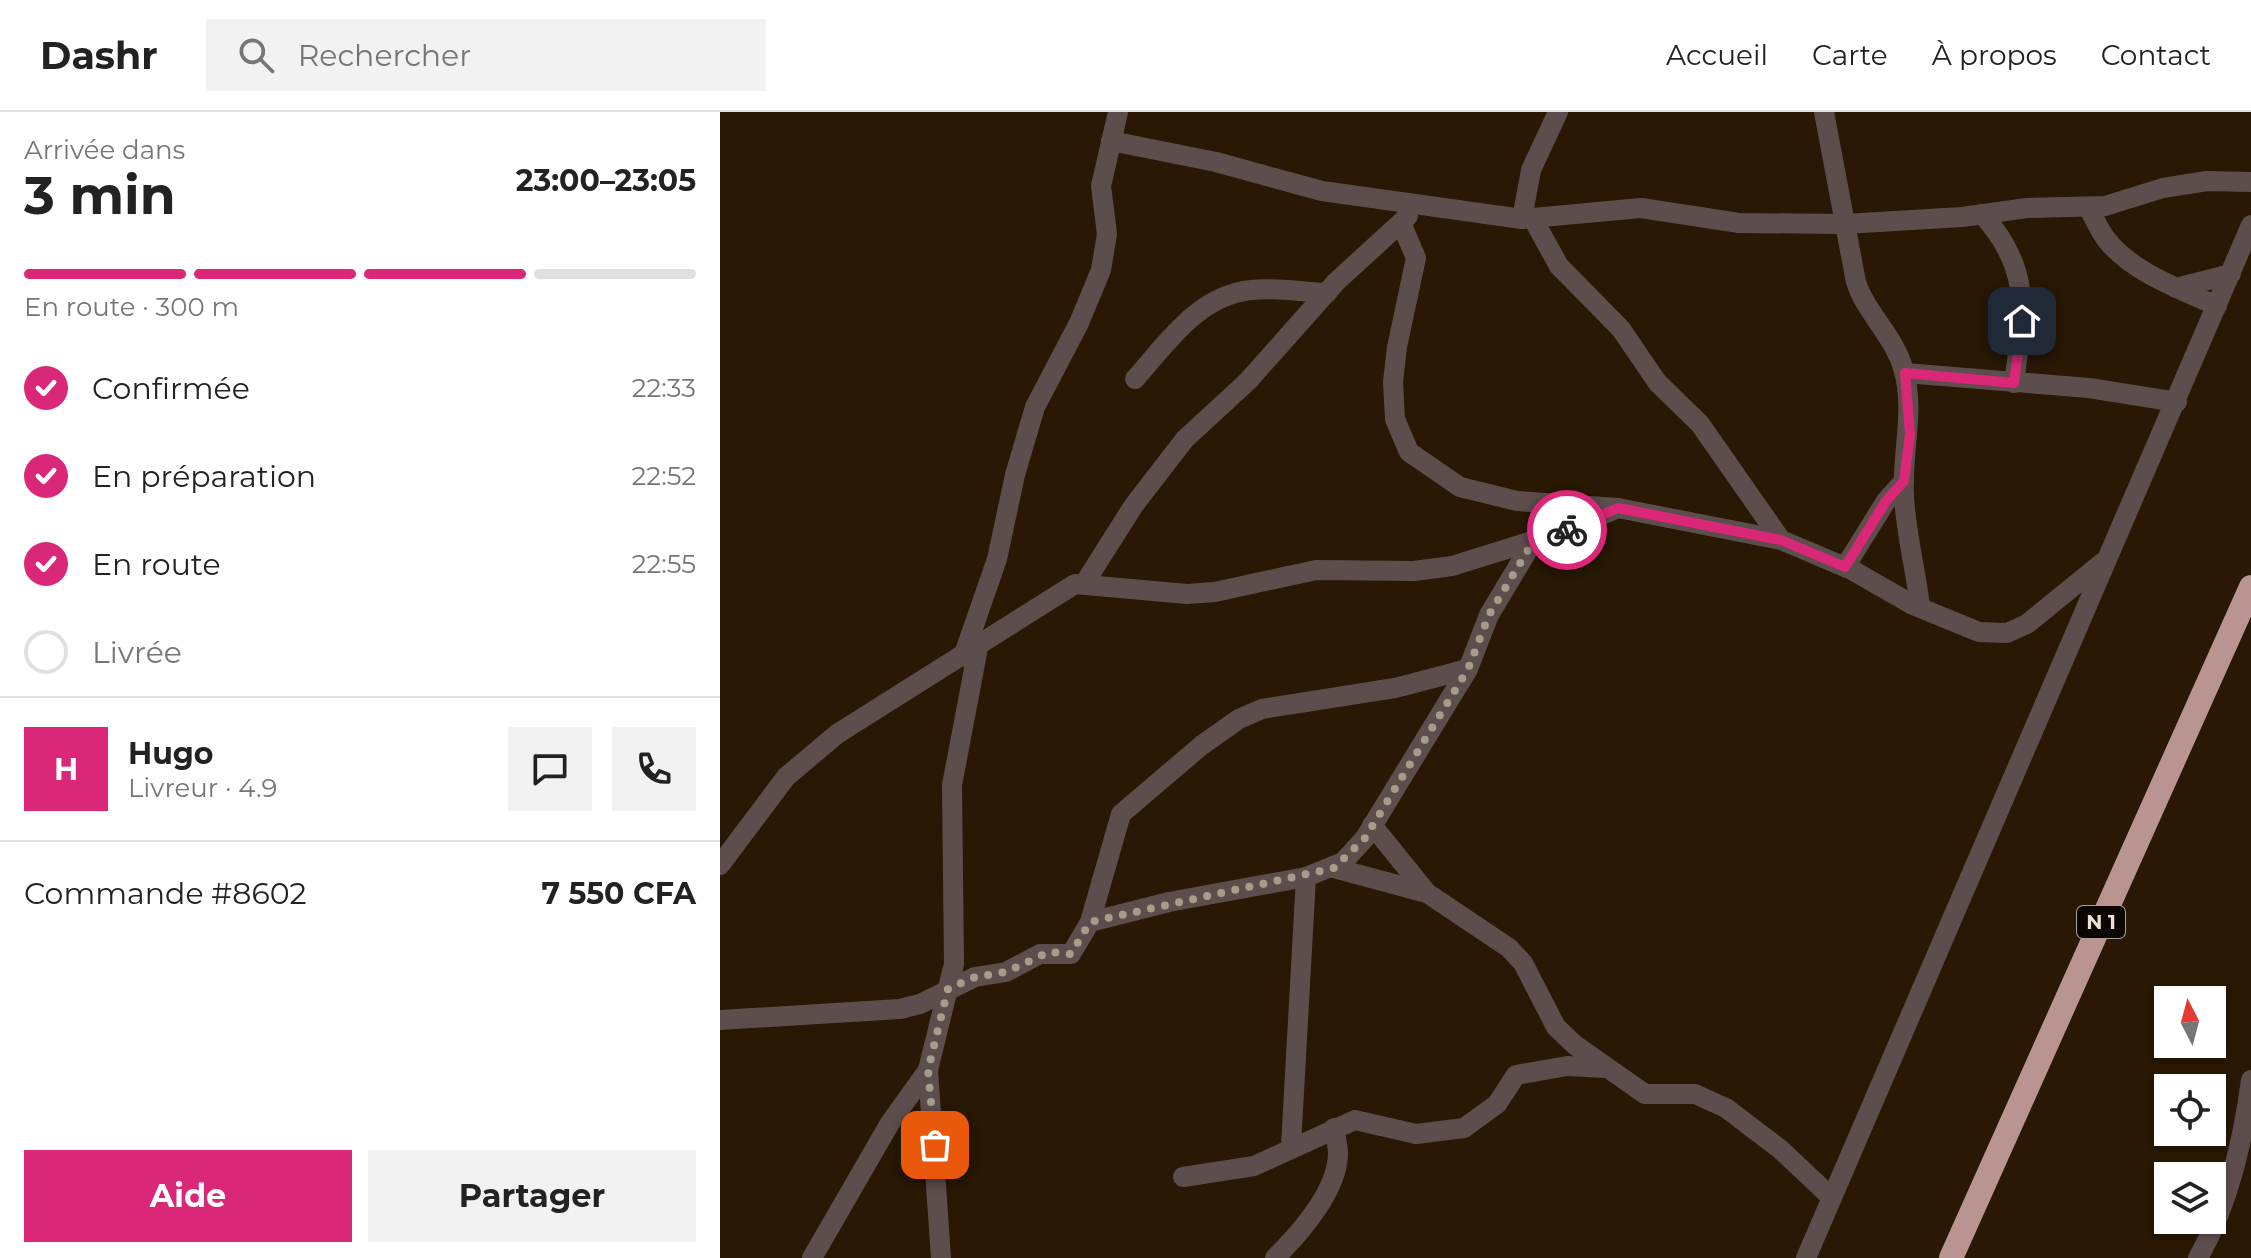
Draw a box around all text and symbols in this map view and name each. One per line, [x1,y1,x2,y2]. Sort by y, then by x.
search box [206,19,766,91]
text: Dashr [40,32,158,79]
icon: search [234,33,278,77]
text: Rechercher [298,37,471,74]
text: Accueil [1666,38,1768,72]
text: Carte [1812,38,1888,72]
text: À propos [1932,38,2057,72]
text: Contact [2101,38,2211,72]
text: Arrivée dans [24,134,185,166]
text: 23:00–23:05 [516,162,696,199]
text: 3 min [24,164,176,227]
pin [1988,287,2056,355]
text: En route · 300 m [24,291,239,323]
icon: home [2000,299,2044,343]
icon: check [24,366,68,410]
text: Confirmée [92,370,250,407]
text: 22:33 [632,372,696,404]
icon: check [24,454,68,498]
text: En préparation [92,458,316,495]
text: 22:52 [632,460,696,492]
courier [1527,490,1607,570]
icon: bike [1545,508,1589,552]
icon: check [24,542,68,586]
text: En route [92,546,221,583]
text: 22:55 [632,548,696,580]
text: Livrée [92,634,182,671]
button: chat [508,727,592,811]
button: phone [612,727,696,811]
text: Hugo [128,735,214,772]
text: H [54,751,78,788]
text: Livreur · 4.9 [128,772,277,804]
text: Commande #8602 [24,875,307,912]
text: 7 550 CFA [541,875,696,912]
road number: N 1 [2077,906,2125,938]
north arrow [2154,986,2226,1058]
map controls [2154,986,2226,1234]
button: locate [2154,1074,2226,1146]
pin [901,1111,969,1179]
icon: bag [913,1123,957,1167]
button: Aide [24,1150,352,1242]
button: Partager [368,1150,696,1242]
button: layers [2154,1162,2226,1234]

